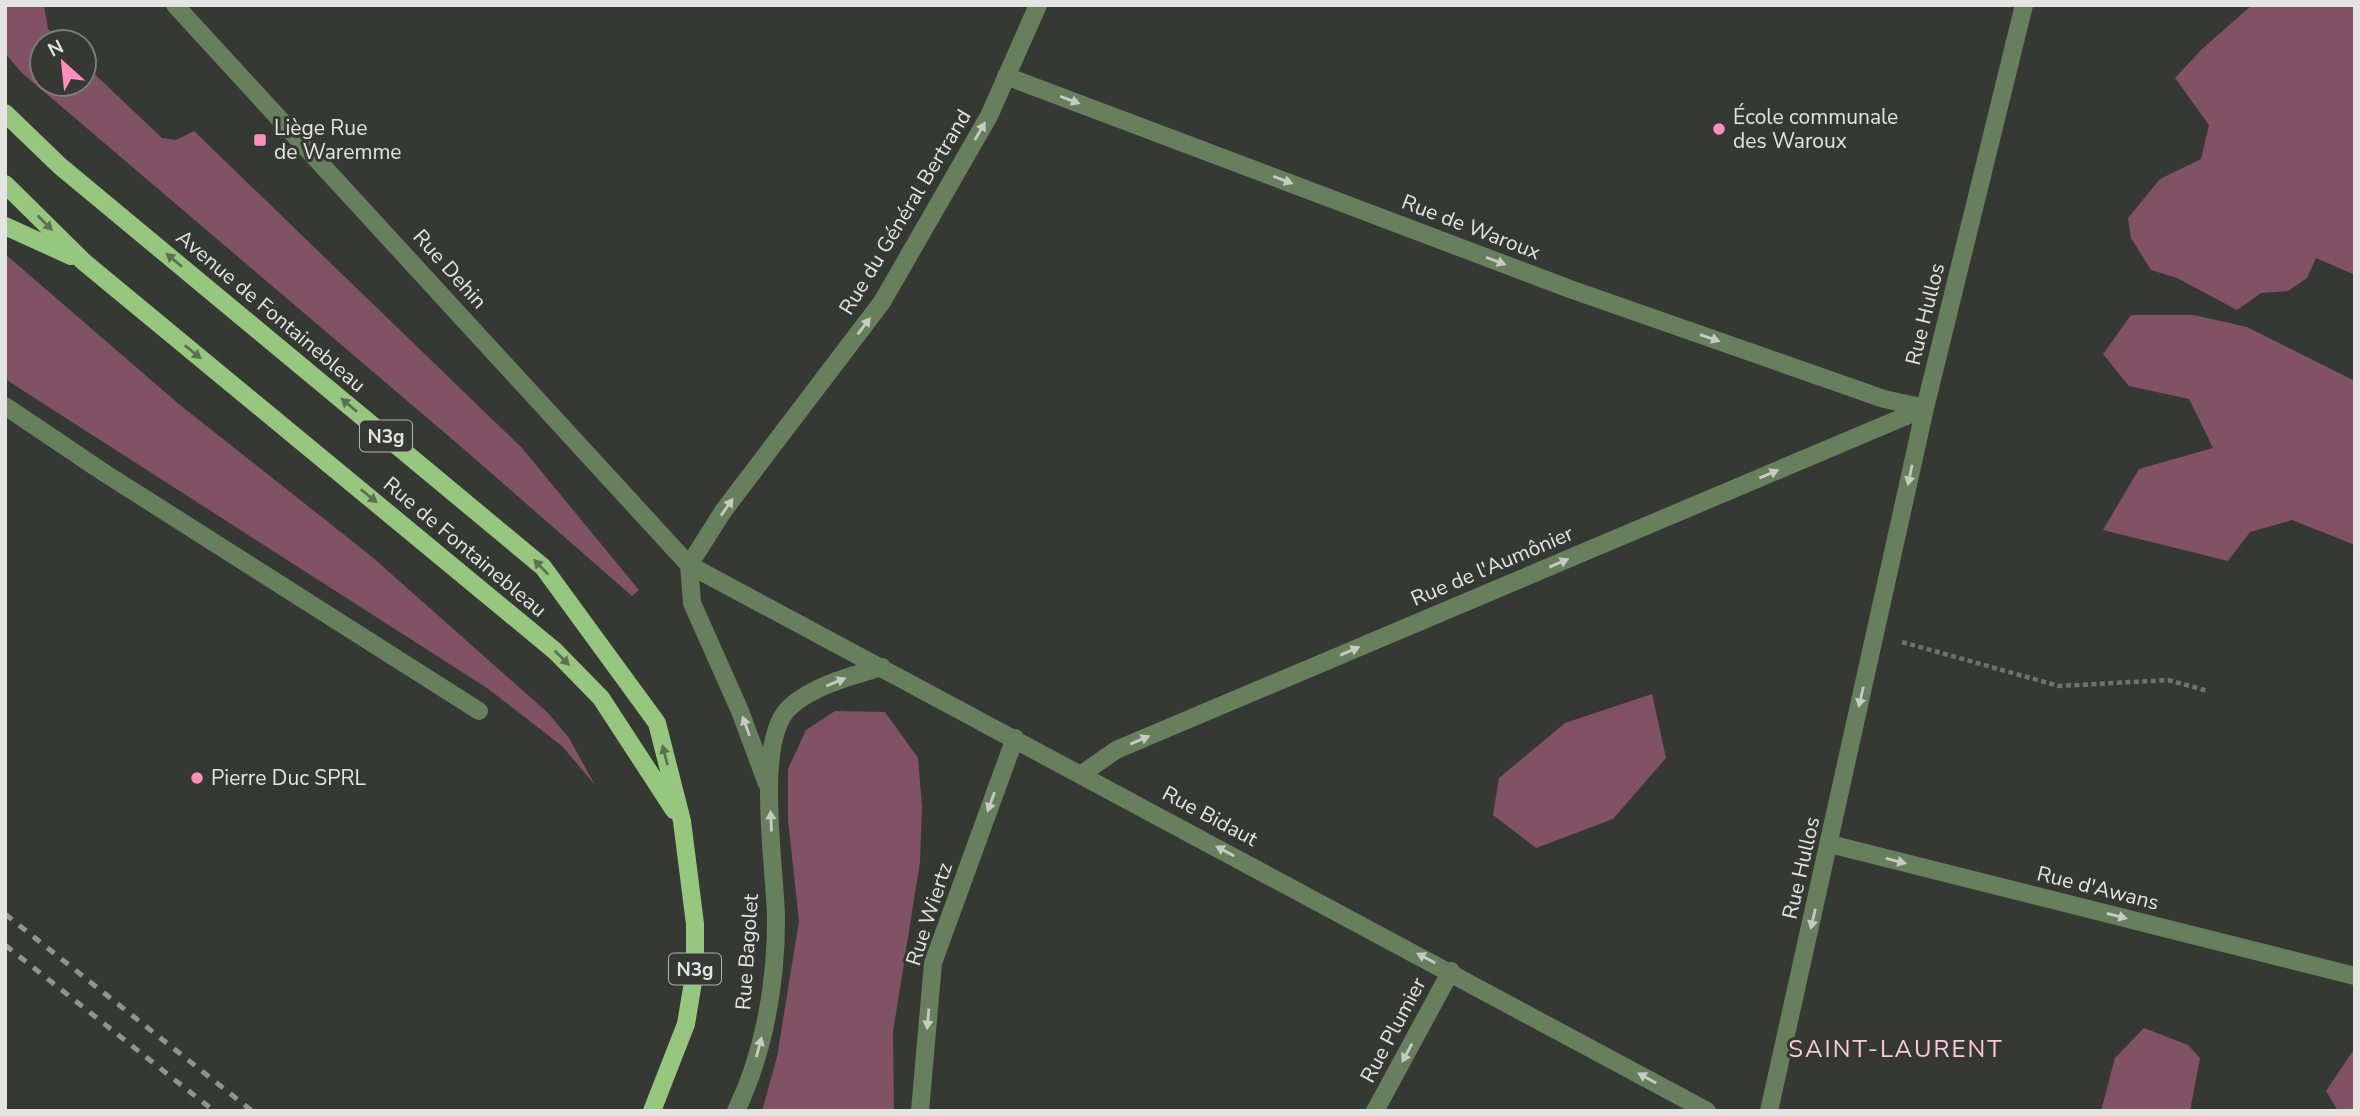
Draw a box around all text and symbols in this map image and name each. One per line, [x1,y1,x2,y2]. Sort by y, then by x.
north arrow [28,28,98,98]
text: N [43,34,68,64]
one-way arrow [1060,94,1081,105]
place label: École communale des Waroux [1733,103,1898,155]
street label: Rue du Général Bertrand [832,104,978,320]
place label: Liège Rue de Waremme [274,114,402,166]
one-way arrow [974,121,986,140]
marker: École communale des Waroux [1711,121,1727,137]
marker: Liège Rue de Waremme [252,132,268,148]
one-way arrow [1272,175,1293,186]
street label: Rue de Waroux [1398,188,1544,266]
one-way arrow [36,214,53,231]
street label: Avenue de Fontainebleau [170,223,372,399]
street label: Rue Dehin [407,223,493,315]
one-way arrow [165,253,182,268]
one-way arrow [1485,255,1506,266]
street label: Rue Hullos [1899,260,1951,368]
one-way arrow [856,317,870,335]
one-way arrow [1699,333,1720,344]
one-way arrow [185,344,202,359]
one-way arrow [340,398,357,413]
road number: N3g [360,420,412,452]
one-way arrow [1905,464,1916,486]
one-way arrow [1759,468,1779,480]
street label: Rue de Fontainebleau [378,470,552,624]
one-way arrow [360,489,378,504]
one-way arrow [719,498,733,516]
street label: Rue de l'Aumônier [1407,519,1578,613]
one-way arrow [1549,557,1570,568]
one-way arrow [534,559,550,576]
one-way arrow [1340,645,1360,657]
one-way arrow [553,650,570,666]
one-way arrow [826,677,847,688]
one-way arrow [1856,686,1867,708]
one-way arrow [740,716,751,737]
one-way arrow [1130,734,1151,745]
one-way arrow [659,744,670,766]
place label: Pierre Duc SPRL [211,764,367,792]
marker: Pierre Duc SPRL [189,770,205,786]
street label: Rue Bidaut [1158,779,1263,853]
one-way arrow [986,792,997,813]
one-way arrow [765,810,776,832]
street label: Rue Hullos [1776,814,1826,922]
one-way arrow [1215,845,1235,857]
one-way arrow [1885,856,1907,867]
street label: Rue Wiertz [899,859,959,969]
street label: Rue d'Awans [2034,859,2162,917]
street label: Rue Bagolet [729,892,765,1011]
one-way arrow [1807,908,1818,930]
one-way arrow [2106,911,2128,922]
one-way arrow [1416,952,1436,963]
road number: N3g [669,953,721,984]
street label: Rue Plumier [1354,972,1433,1087]
one-way arrow [922,1008,933,1030]
district label: SAINT-LAURENT [1788,1033,2004,1065]
one-way arrow [754,1036,764,1057]
one-way arrow [1401,1043,1413,1062]
one-way arrow [1638,1072,1657,1084]

